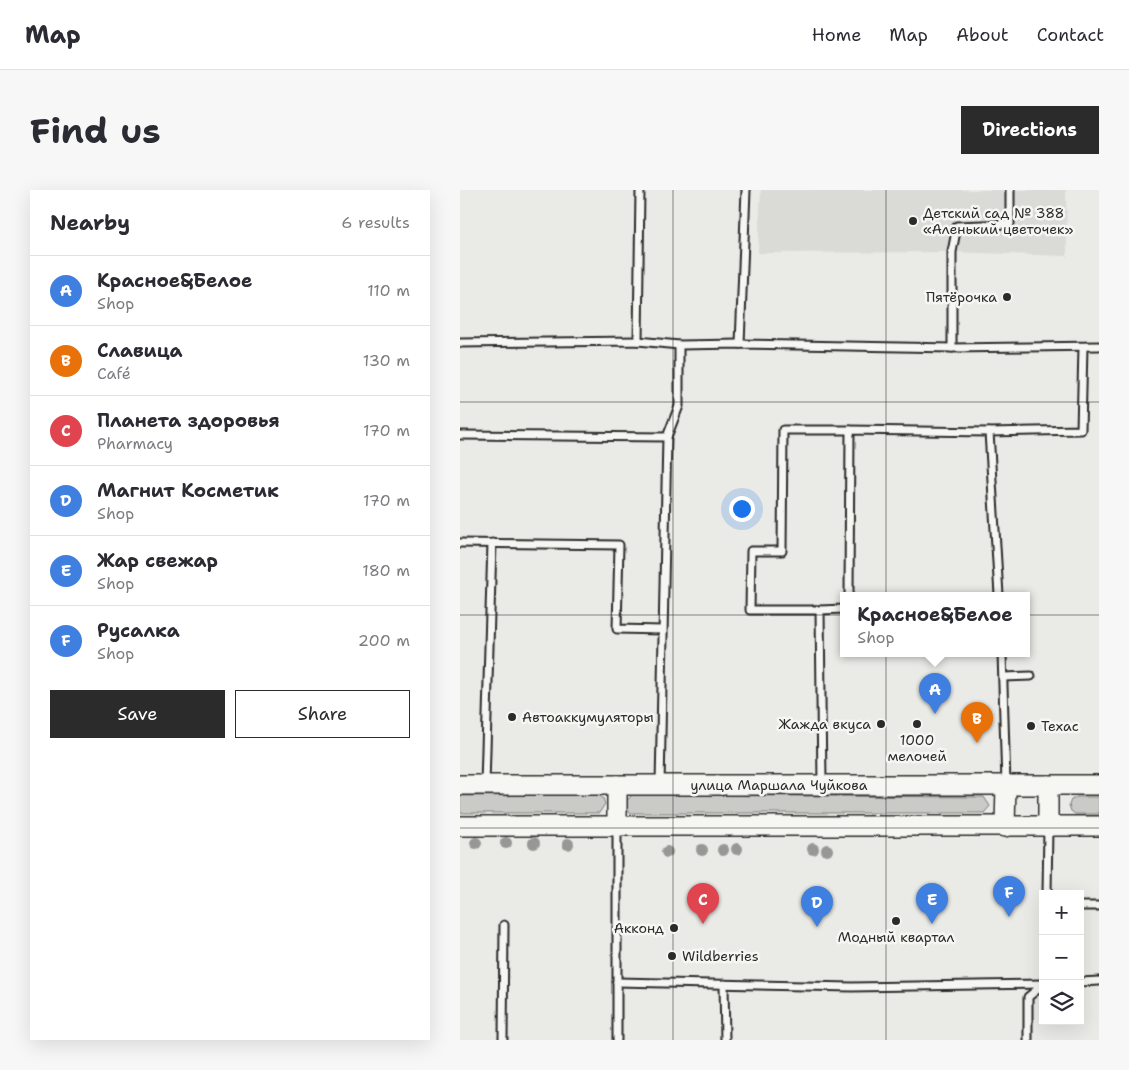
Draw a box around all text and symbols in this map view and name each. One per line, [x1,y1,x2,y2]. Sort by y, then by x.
text: Map [25,19,81,51]
text: Home [812,23,861,47]
text: Map [889,23,928,47]
text: About [956,23,1009,47]
text: Contact [1037,23,1104,47]
button: Directions [961,106,1099,154]
text: Find us [30,107,161,154]
place label: Детский сад № 388 «Аленький цветочек» [923,204,1074,238]
text: Nearby [50,209,130,237]
text: 6 results [341,212,410,233]
marker: Детский сад № 388 «Аленький цветочек» [907,215,919,227]
text: Красное&Белое [97,268,252,293]
text: A [60,280,72,301]
text: 110 m [367,280,410,301]
place label: Пятёрочка [926,288,997,306]
marker: Пятёрочка [1001,291,1013,303]
text: Shop [97,293,134,314]
text: Славица [97,338,183,363]
text: B [61,350,71,371]
text: 130 m [363,350,410,371]
text: Café [97,363,131,384]
text: Планета здоровья [97,408,280,433]
text: C [61,420,71,441]
text: 170 m [363,420,410,441]
text: Pharmacy [97,433,173,454]
text: Магнит Косметик [97,478,279,503]
text: D [60,490,72,511]
text: 170 m [363,490,410,511]
your location [729,496,755,522]
text: Shop [97,503,134,524]
text: Жар свежар [97,548,218,573]
text: E [61,560,71,581]
text: 180 m [362,560,410,581]
text: Shop [97,573,134,594]
popup [840,592,1030,657]
text: Красное&Белое [857,602,1013,627]
text: Русалка [97,618,180,643]
text: Shop [857,627,895,648]
text: F [61,630,71,651]
text: 200 m [358,630,410,651]
text: Shop [97,643,134,664]
pin: A [919,673,951,714]
button: Save [50,690,225,738]
button: Share [235,690,410,738]
pin: B [961,702,993,743]
place label: Автоаккумуляторы [522,708,654,726]
marker: Автоаккумуляторы [506,711,518,723]
place label: Жажда вкуса [779,715,871,733]
place label: Техас [1041,717,1079,735]
marker: Жажда вкуса [875,718,887,730]
marker: 1000 мелочей [911,718,923,730]
marker: Техас [1025,720,1037,732]
place label: 1000 мелочей [887,731,947,765]
street label: улица Маршала Чуйкова [691,776,868,794]
pin: F [993,876,1025,917]
pin: C [687,883,719,924]
pin: E [916,883,948,924]
pin: D [801,886,833,927]
map controls [1039,890,1084,1025]
button: + [1039,890,1084,935]
marker: Модный квартал [890,915,902,927]
place label: Акконд [614,919,664,937]
marker: Акконд [668,922,680,934]
place label: Модный квартал [838,928,955,946]
button: − [1039,935,1084,980]
place label: Wildberries [682,947,759,965]
marker: Wildberries [666,950,678,962]
button: layers [1039,980,1084,1025]

